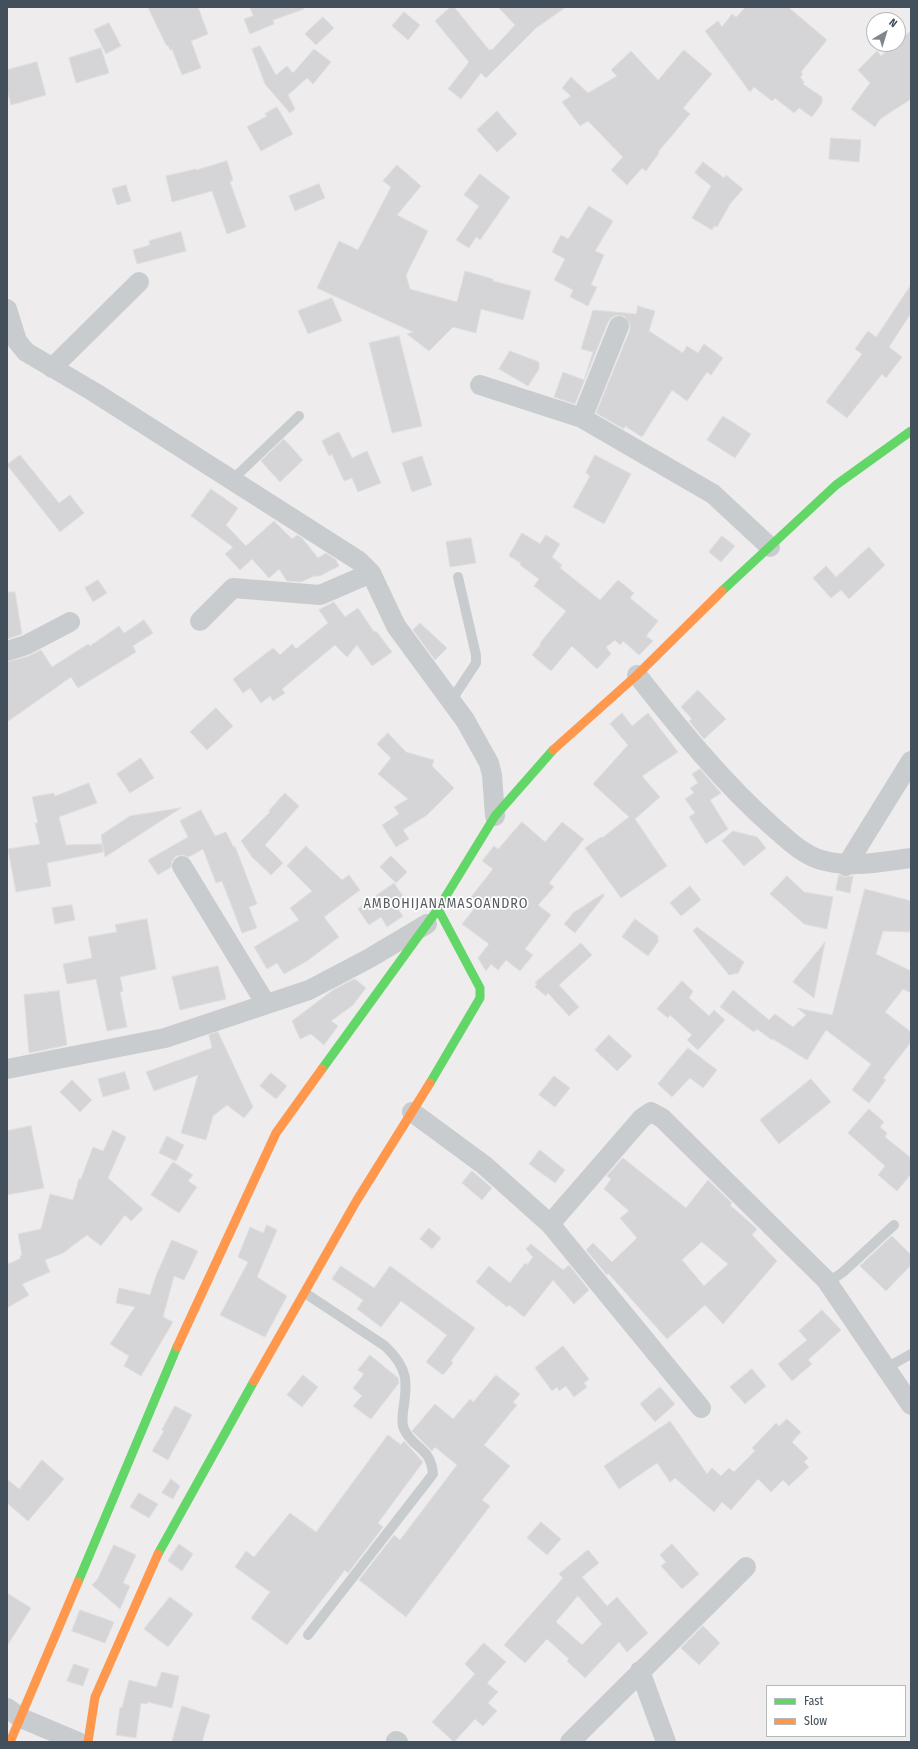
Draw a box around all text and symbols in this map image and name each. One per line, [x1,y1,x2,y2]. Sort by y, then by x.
north arrow [866,12,906,52]
text: N [886,16,900,30]
district label: AMBOHIJANAMASOANDRO [363,896,529,912]
legend [766,1685,906,1737]
text: Fast [804,1694,823,1708]
text: Slow [804,1714,827,1728]

